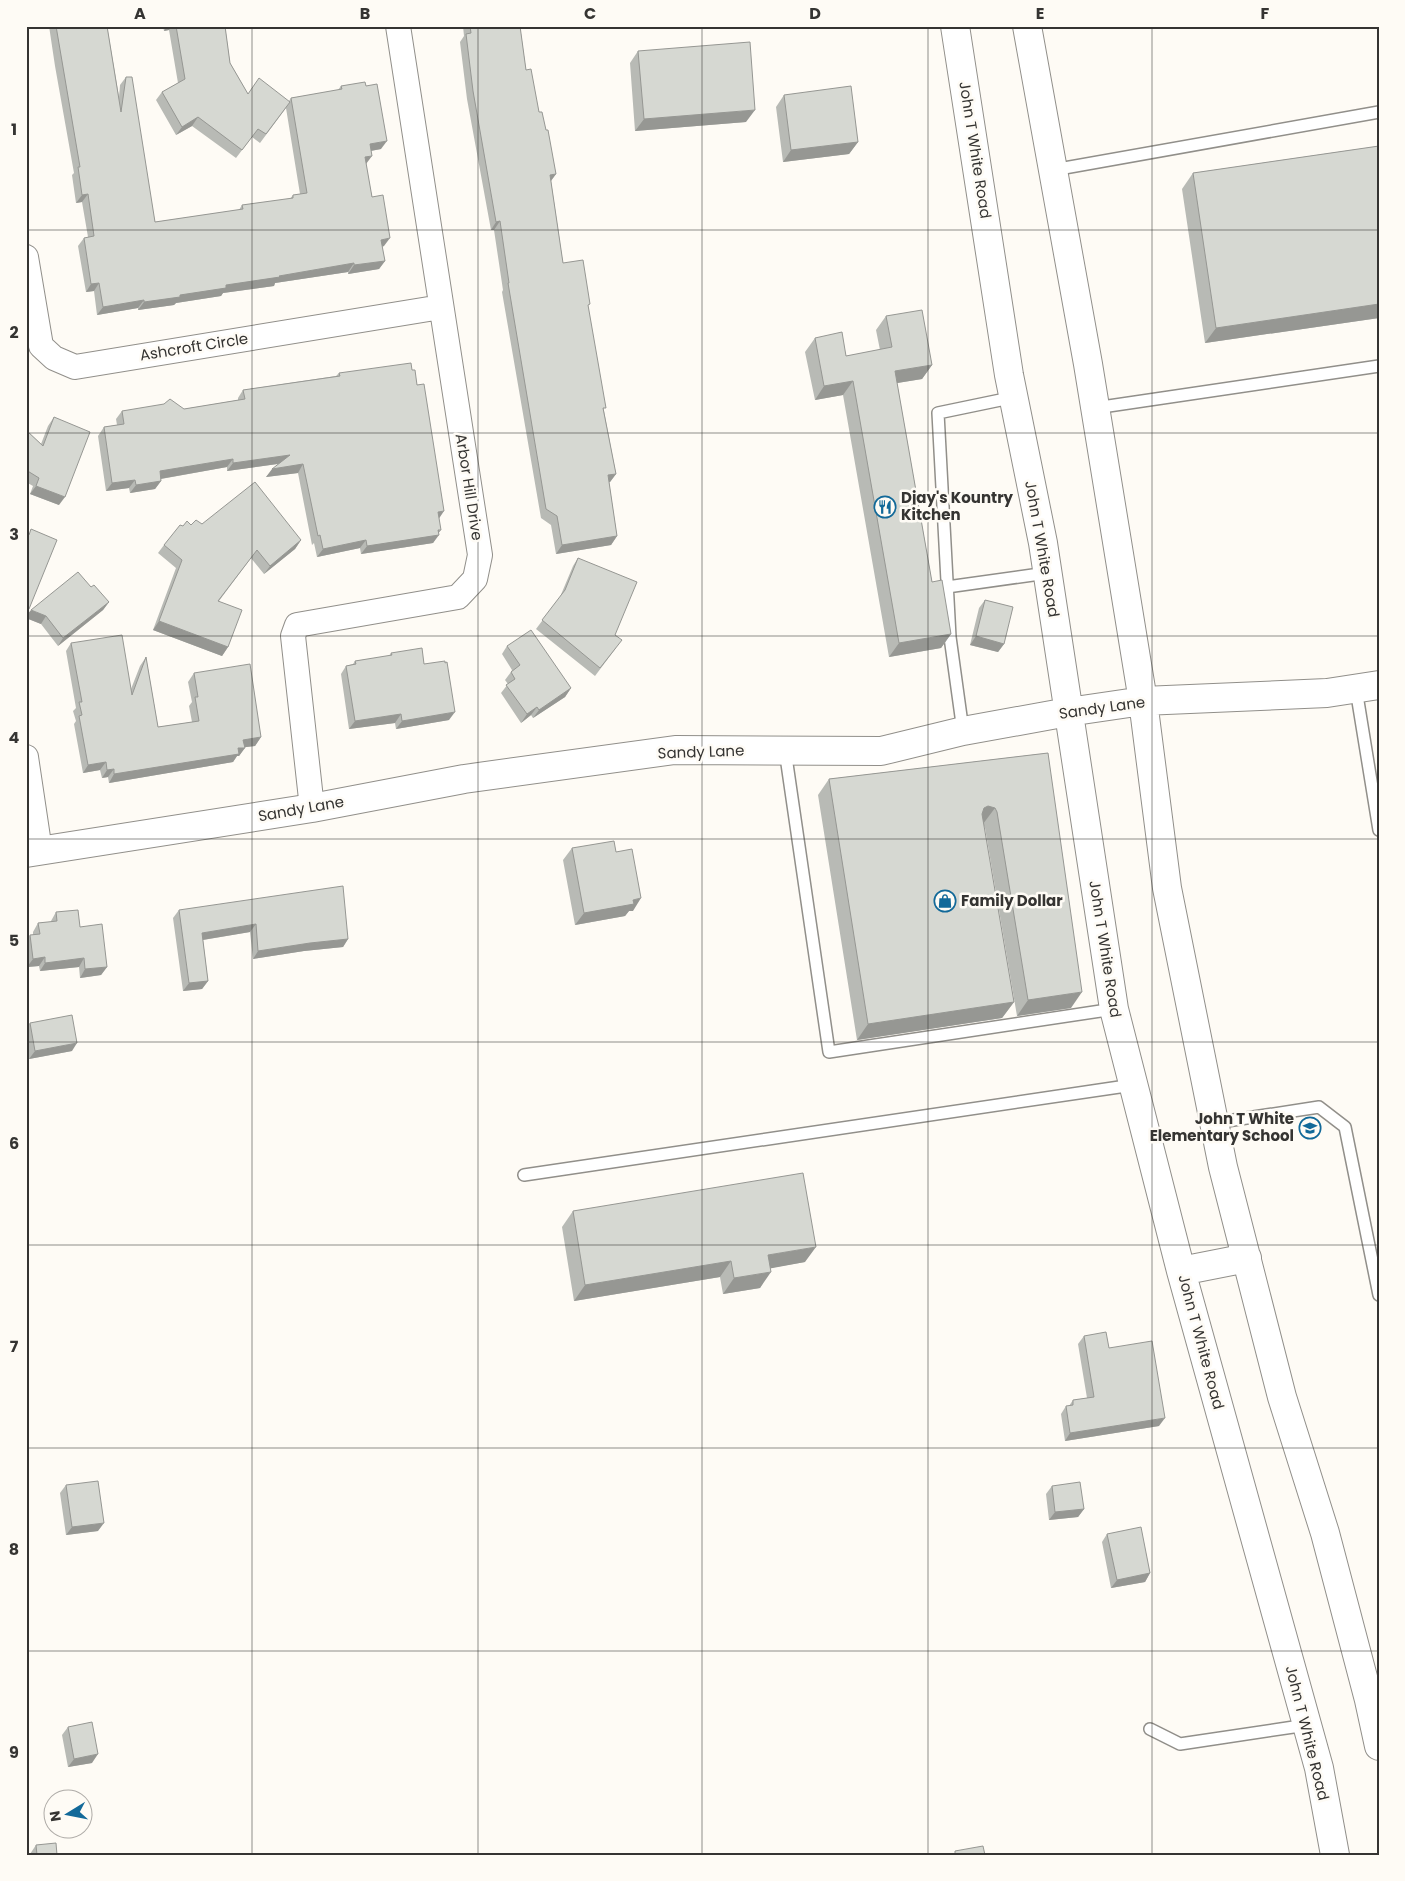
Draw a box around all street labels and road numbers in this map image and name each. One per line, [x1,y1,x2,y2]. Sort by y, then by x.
street label: John T White Road [954,80,997,220]
street label: Ashcroft Circle [138,328,249,365]
street label: Arbor Hill Drive [451,432,488,542]
street label: John T White Road [1020,479,1065,619]
street label: Sandy Lane [1058,691,1146,724]
street label: Sandy Lane [657,739,745,764]
street label: Sandy Lane [256,791,345,826]
street label: John T White Road [1084,879,1127,1019]
street label: John T White Road [1173,1272,1230,1412]
street label: John T White Road [1281,1663,1334,1803]

